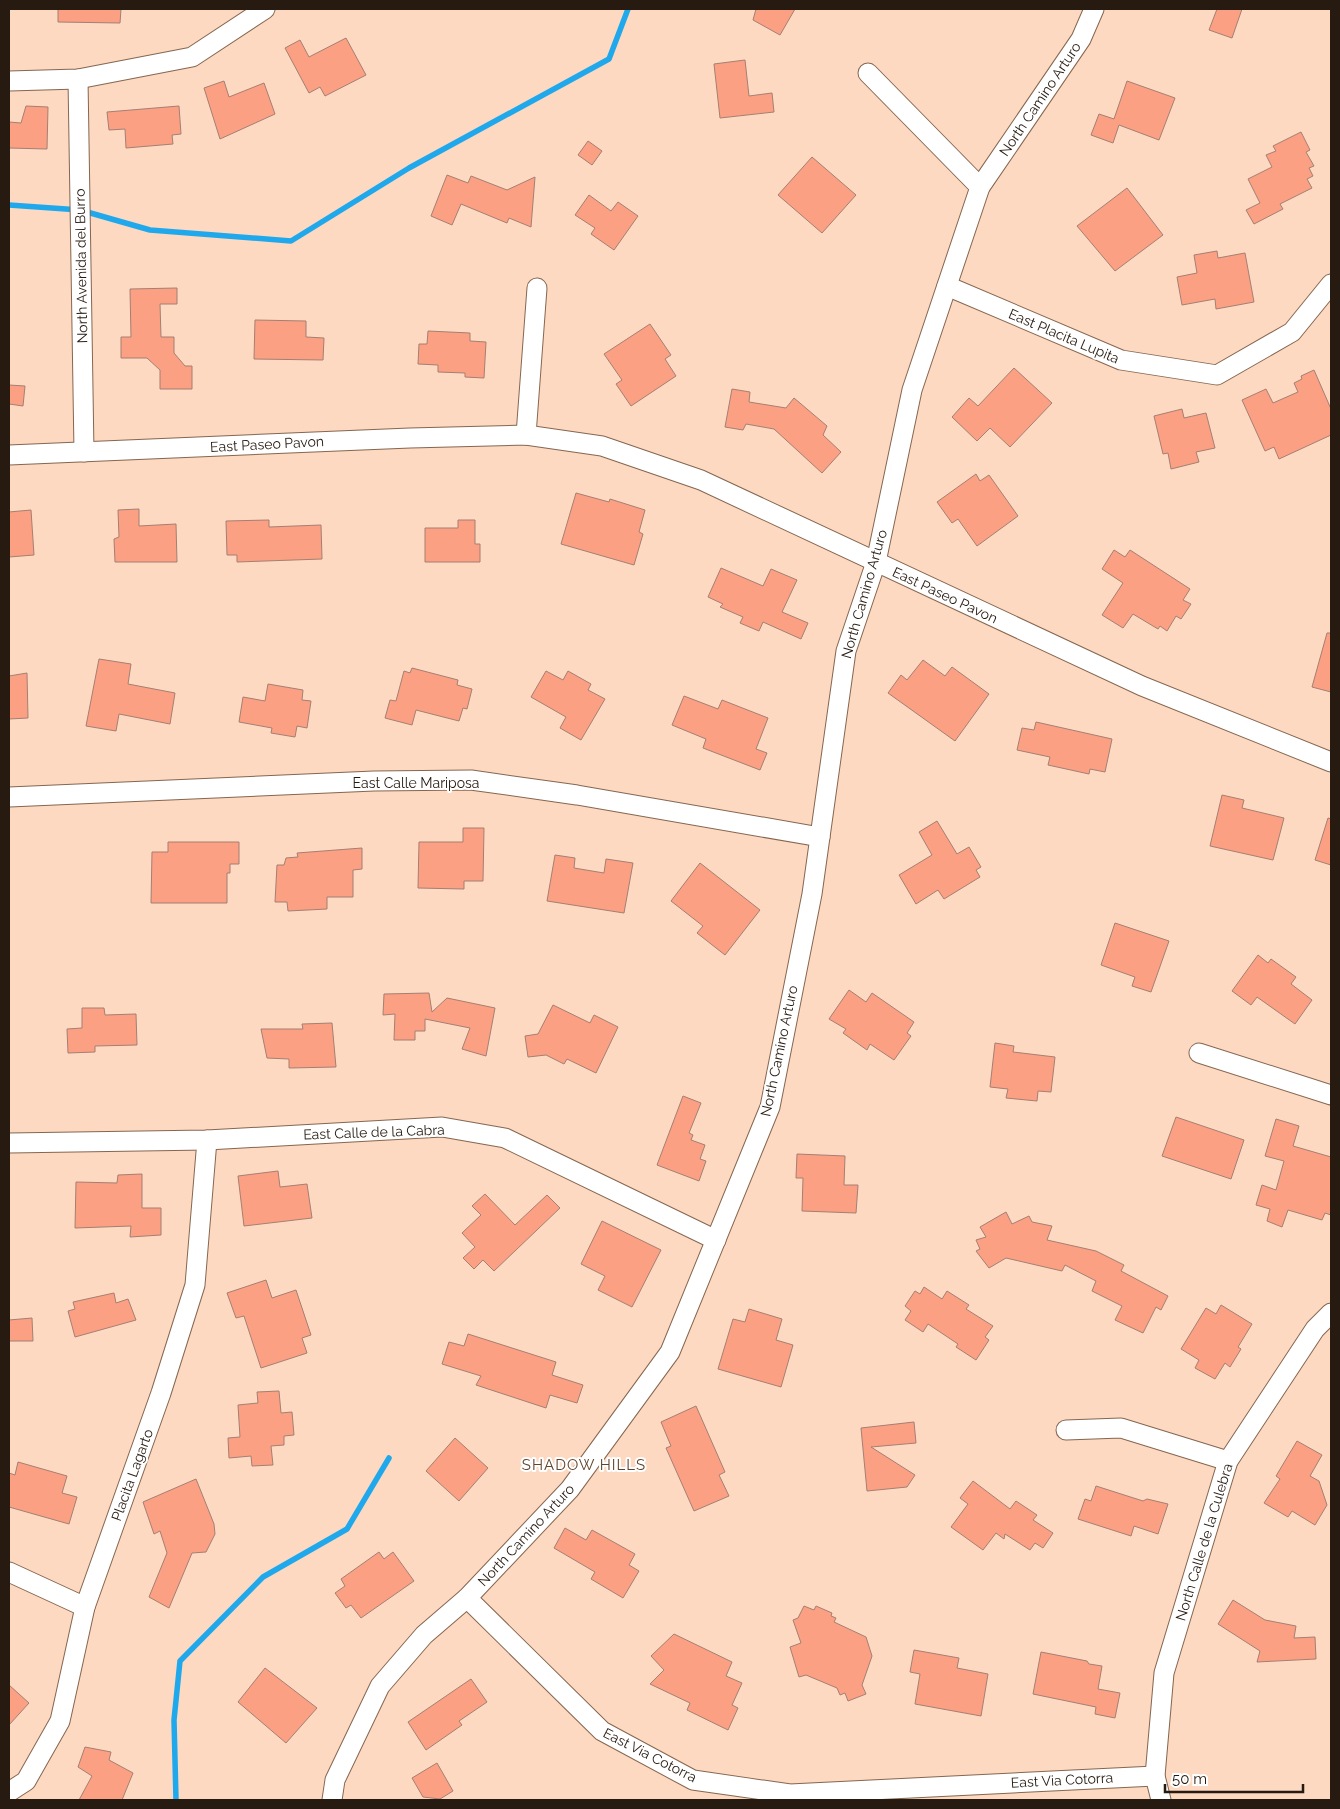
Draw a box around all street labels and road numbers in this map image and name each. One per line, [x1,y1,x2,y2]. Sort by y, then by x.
street label: North Camino Arturo [996,39,1084,159]
street label: North Avenida del Burro [72,188,90,344]
street label: East Placita Lupita [1006,306,1122,366]
street label: East Paseo Pavon [210,433,324,455]
street label: North Camino Arturo [838,528,890,660]
street label: East Paseo Pavon [890,564,1000,626]
street label: East Calle Mariposa [353,775,479,791]
street label: North Camino Arturo [757,984,801,1118]
street label: East Calle de la Cabra [303,1122,445,1142]
street label: Placita Lagarto [108,1427,156,1523]
street label: North Calle de la Culebra [1172,1461,1236,1623]
street label: North Camino Arturo [475,1481,577,1589]
street label: East Via Cotorra [601,1725,699,1785]
street label: East Via Cotorra [1010,1769,1114,1791]

